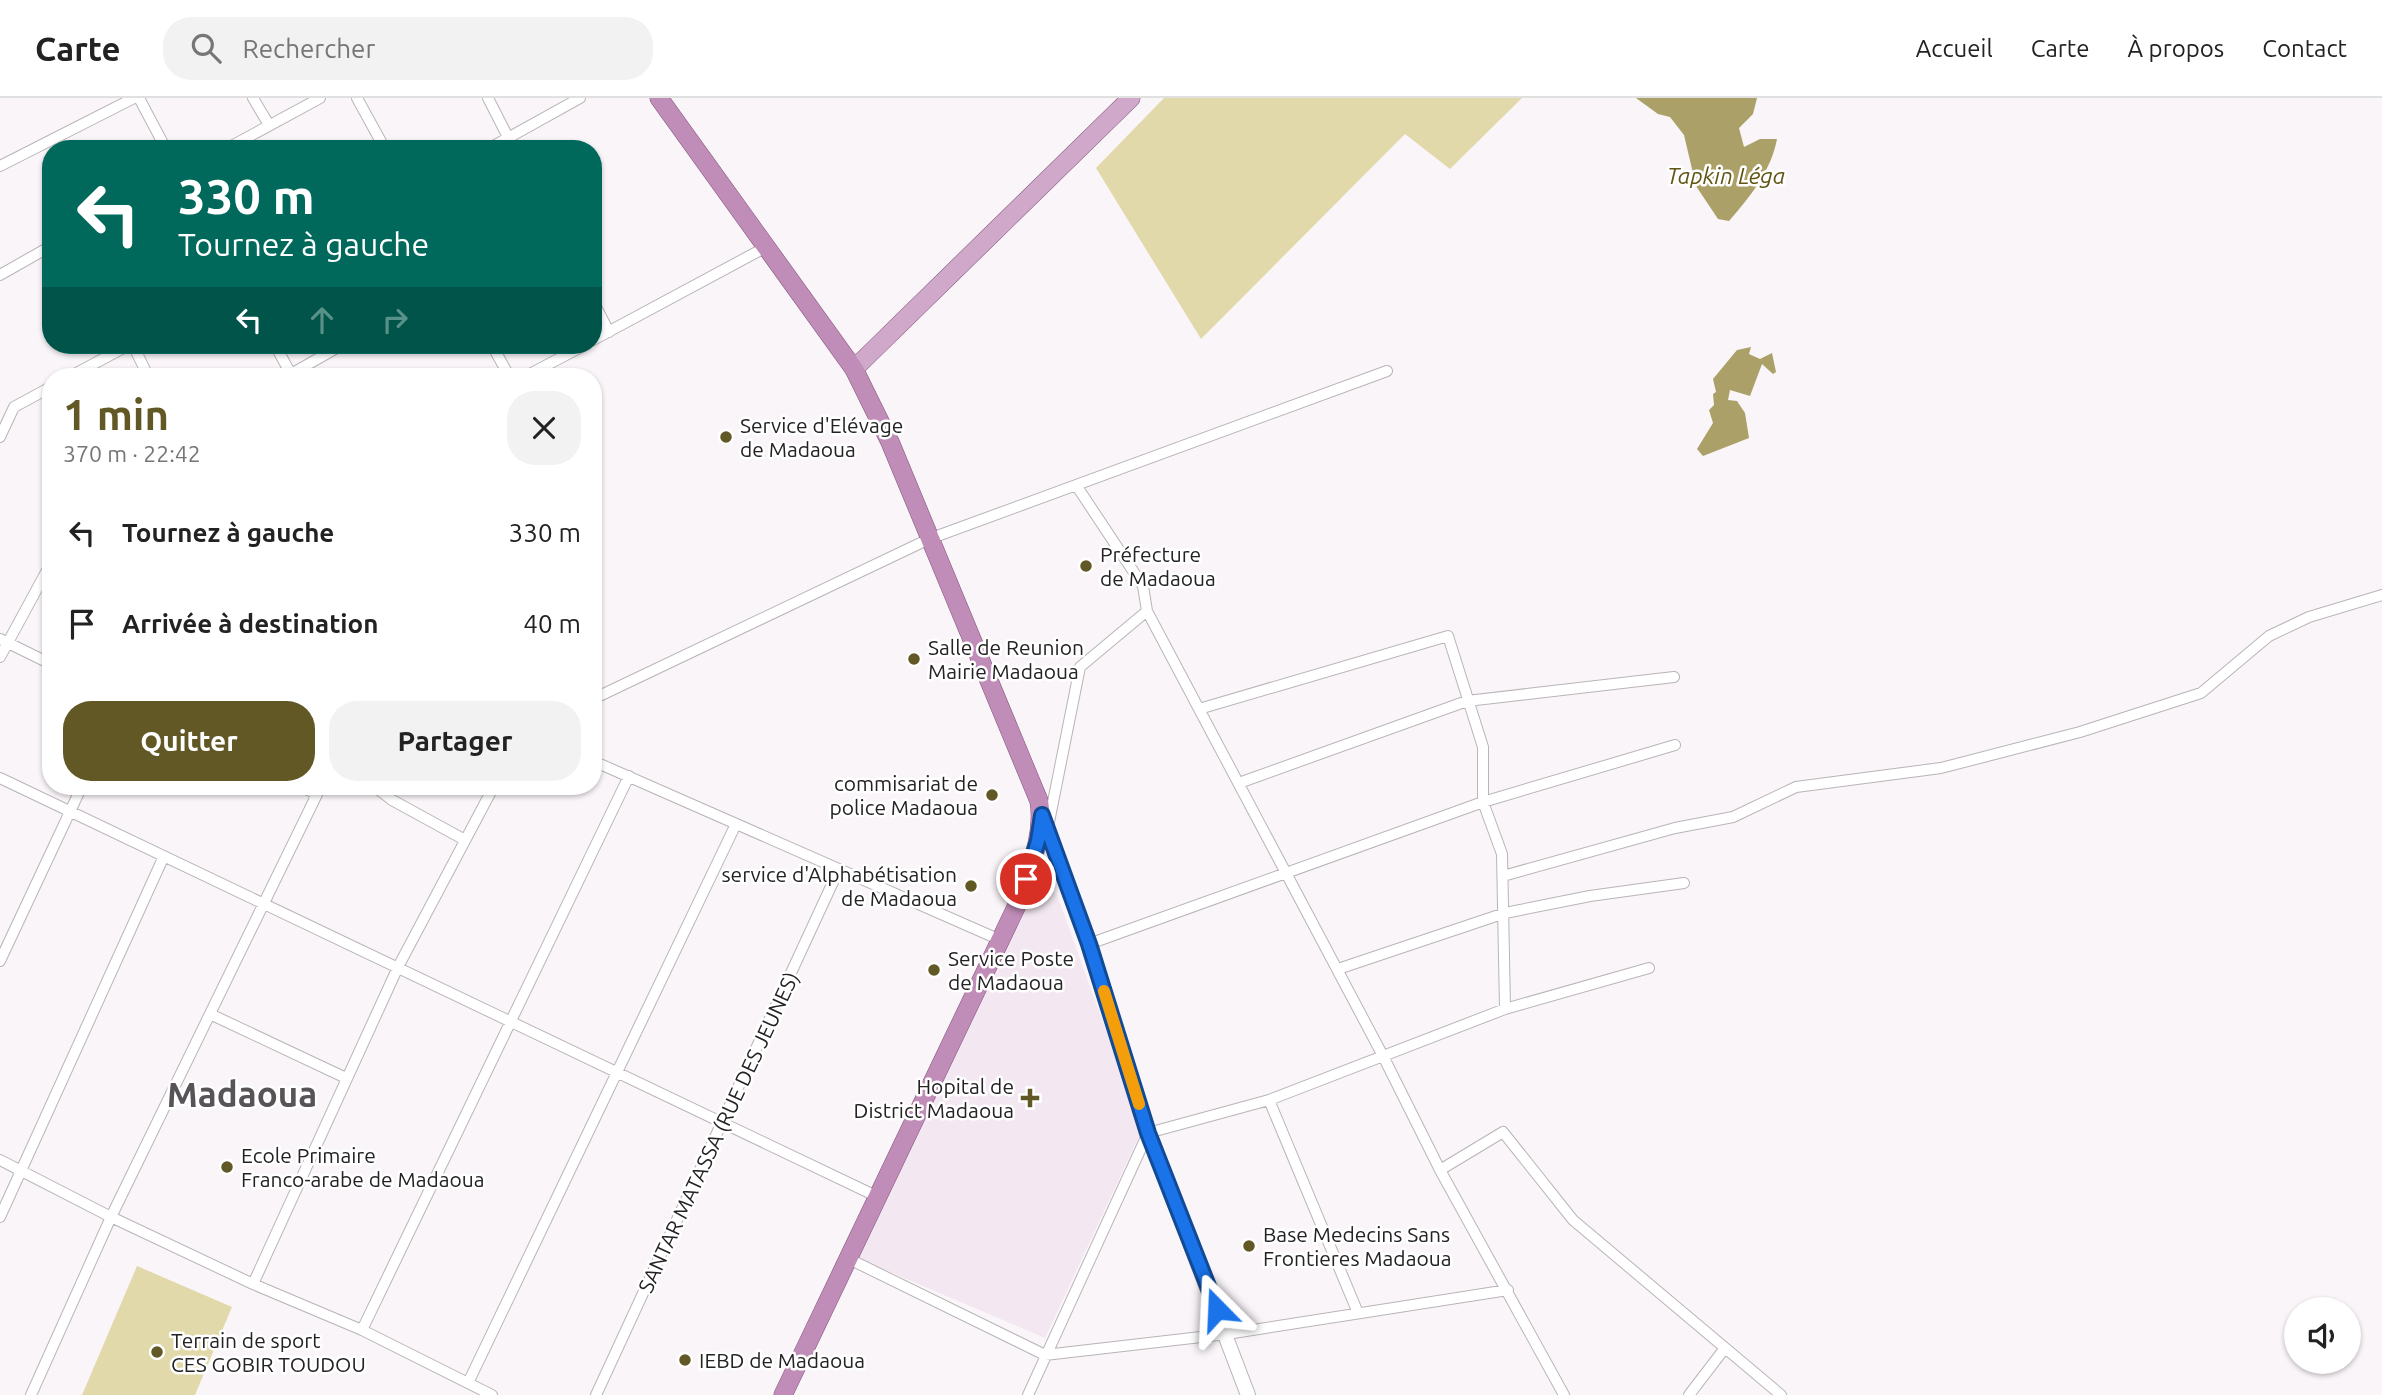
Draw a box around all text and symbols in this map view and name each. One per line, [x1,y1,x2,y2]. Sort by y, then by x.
search box [163,17,653,80]
icon: search [187,29,225,67]
text: Carte [35,30,121,67]
text: Rechercher [243,34,375,63]
text: Accueil [1916,35,1993,62]
text: Carte [2031,35,2090,62]
text: À propos [2128,35,2224,62]
text: Contact [2262,35,2347,62]
water label: Tapkin Léga [1667,163,1785,188]
icon: left [63,168,154,259]
text: 330 m [178,168,315,223]
text: Tournez à gauche [178,226,429,262]
icon: left [230,301,268,339]
icon: ahead [303,301,341,339]
icon: right [376,301,414,339]
text: 1 min [63,391,169,438]
button: close [507,391,581,465]
place label: Service d'Elévage de Madaoua [740,413,903,461]
marker: Service d'Elévage de Madaoua [718,429,734,445]
text: 370 m · 22:42 [63,441,201,466]
icon: left [63,514,101,552]
text: Tournez à gauche [122,518,334,547]
text: 330 m [509,518,581,547]
place label: Préfecture de Madaoua [1100,542,1216,590]
marker: Préfecture de Madaoua [1078,558,1094,574]
icon: arrive [63,605,101,643]
text: Arrivée à destination [122,609,378,638]
text: 40 m [523,609,581,638]
place label: Salle de Reunion Mairie Madaoua [928,635,1084,683]
marker: Salle de Reunion Mairie Madaoua [906,651,922,667]
button: Quitter [63,701,315,781]
button: Partager [329,701,581,781]
place label: commisariat de police Madaoua [830,771,978,819]
marker: commisariat de police Madaoua [984,787,1000,803]
pin [996,849,1056,909]
icon: arrive [1007,860,1045,898]
place label: service d'Alphabétisation de Madaoua [721,862,957,910]
marker: service d'Alphabétisation de Madaoua [963,878,979,894]
place label: Service Poste de Madaoua [948,946,1074,994]
marker: Service Poste de Madaoua [926,962,942,978]
street label: SANTAR MATASSA (RUE DES JEUNES) [633,968,803,1296]
district label: Madaoua [167,1074,317,1114]
place label: Hopital de District Madaoua [854,1074,1014,1122]
marker: Hopital de District Madaoua [1020,1088,1040,1108]
place label: Ecole Primaire Franco-arabe de Madaoua [241,1143,485,1191]
marker: Ecole Primaire Franco-arabe de Madaoua [219,1159,235,1175]
place label: Base Medecins Sans Frontieres Madaoua [1263,1222,1452,1270]
marker: Base Medecins Sans Frontieres Madaoua [1241,1238,1257,1254]
position arrow [1180,1272,1254,1346]
map controls [2284,1297,2361,1374]
button: sound [2284,1297,2361,1374]
place label: Terrain de sport CES GOBIR TOUDOU [171,1328,366,1376]
marker: Terrain de sport CES GOBIR TOUDOU [149,1344,165,1360]
place label: IEBD de Madaoua [699,1348,865,1372]
marker: IEBD de Madaoua [677,1352,693,1368]

